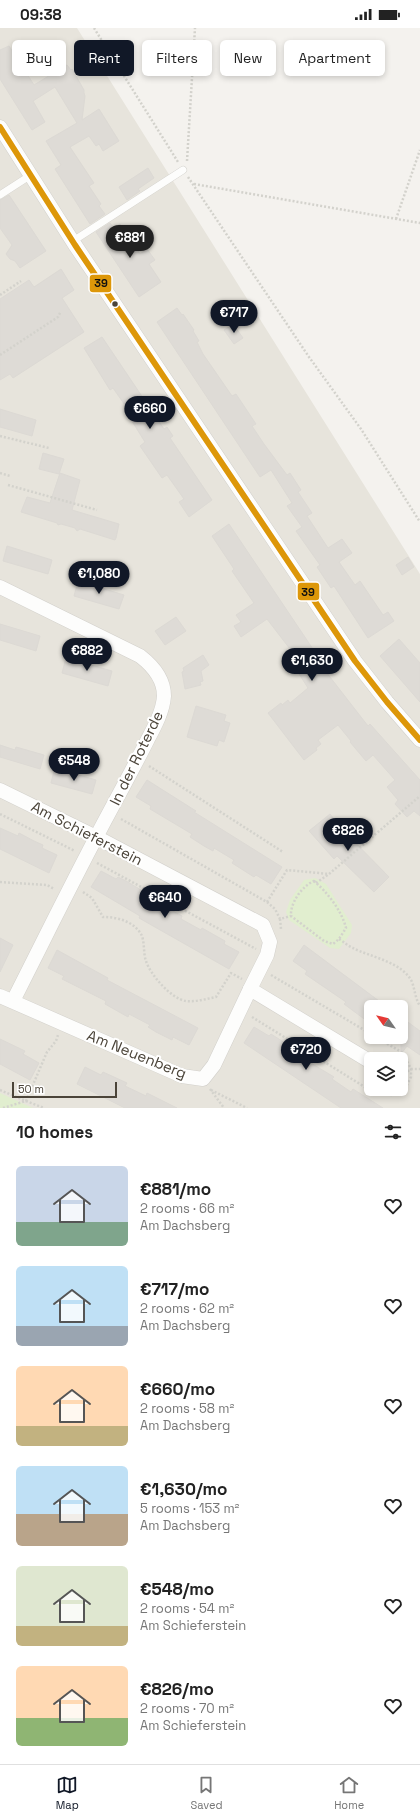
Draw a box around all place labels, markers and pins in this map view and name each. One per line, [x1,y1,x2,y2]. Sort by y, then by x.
pin: €881 [106,225,154,259]
unlabelled marker [110,299,120,309]
pin: €717 [210,300,258,334]
pin: €660 [126,396,174,430]
pin: €1,080 [66,561,132,595]
pin: €882 [63,638,111,672]
pin: €1,630 [279,648,345,682]
pin: €548 [50,748,98,782]
pin: €826 [324,818,372,852]
pin: €640 [141,885,189,919]
pin: €720 [282,1037,330,1071]

